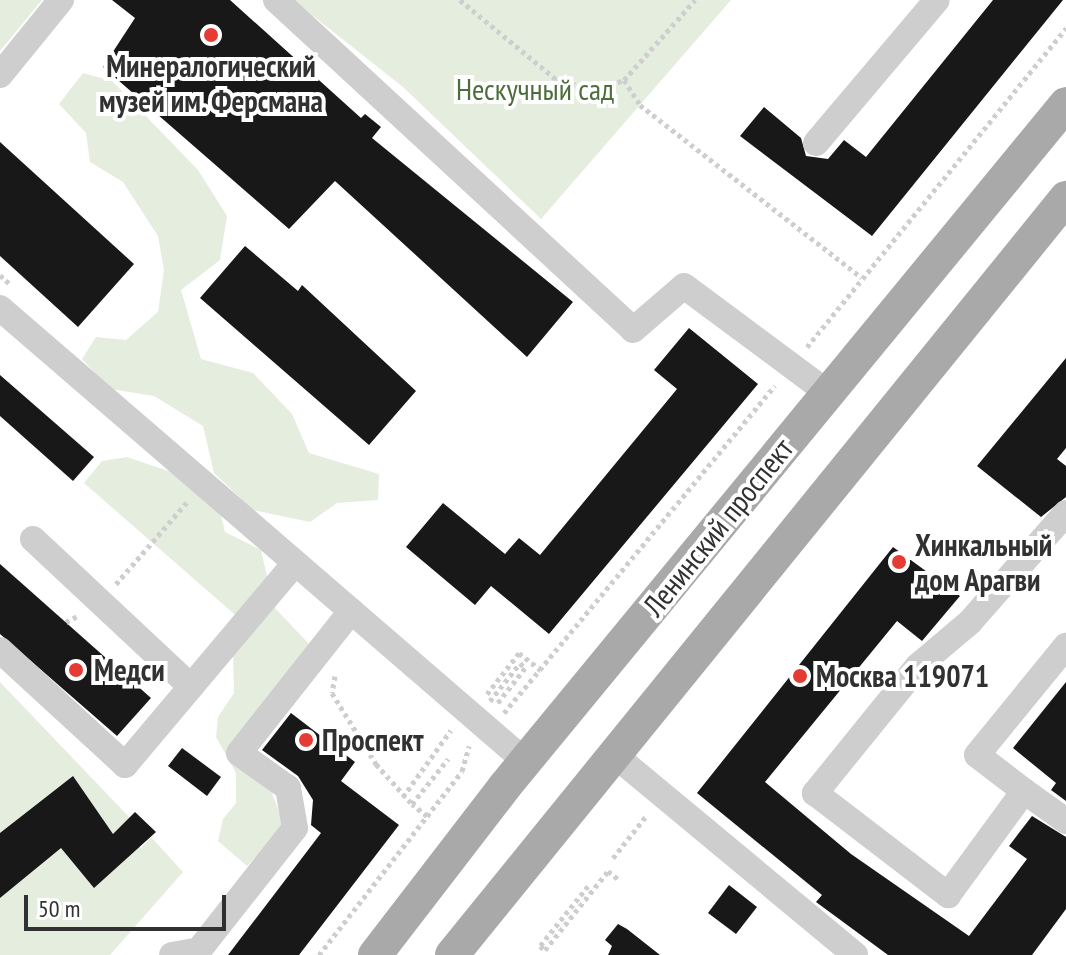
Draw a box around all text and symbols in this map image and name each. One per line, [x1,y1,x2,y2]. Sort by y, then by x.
marker: Минералогический музей им. Ферсмана [202,26,220,44]
place label: Минералогический музей им. Ферсмана [98,48,324,118]
park label: Нескучный сад [456,71,614,107]
street label: Ленинский проспект [635,431,801,623]
place label: Хинкальный дом Арагви [915,527,1052,598]
marker: Хинкальный дом Арагви [890,553,908,571]
place label: Медси [94,652,165,688]
place label: Москва 119071 [816,658,989,694]
marker: Медси [65,659,87,681]
marker: Москва 119071 [791,667,809,685]
place label: Проспект [322,722,424,758]
marker: Проспект [297,731,315,749]
scale bar [28,879,230,929]
text: 50 m [38,893,80,924]

